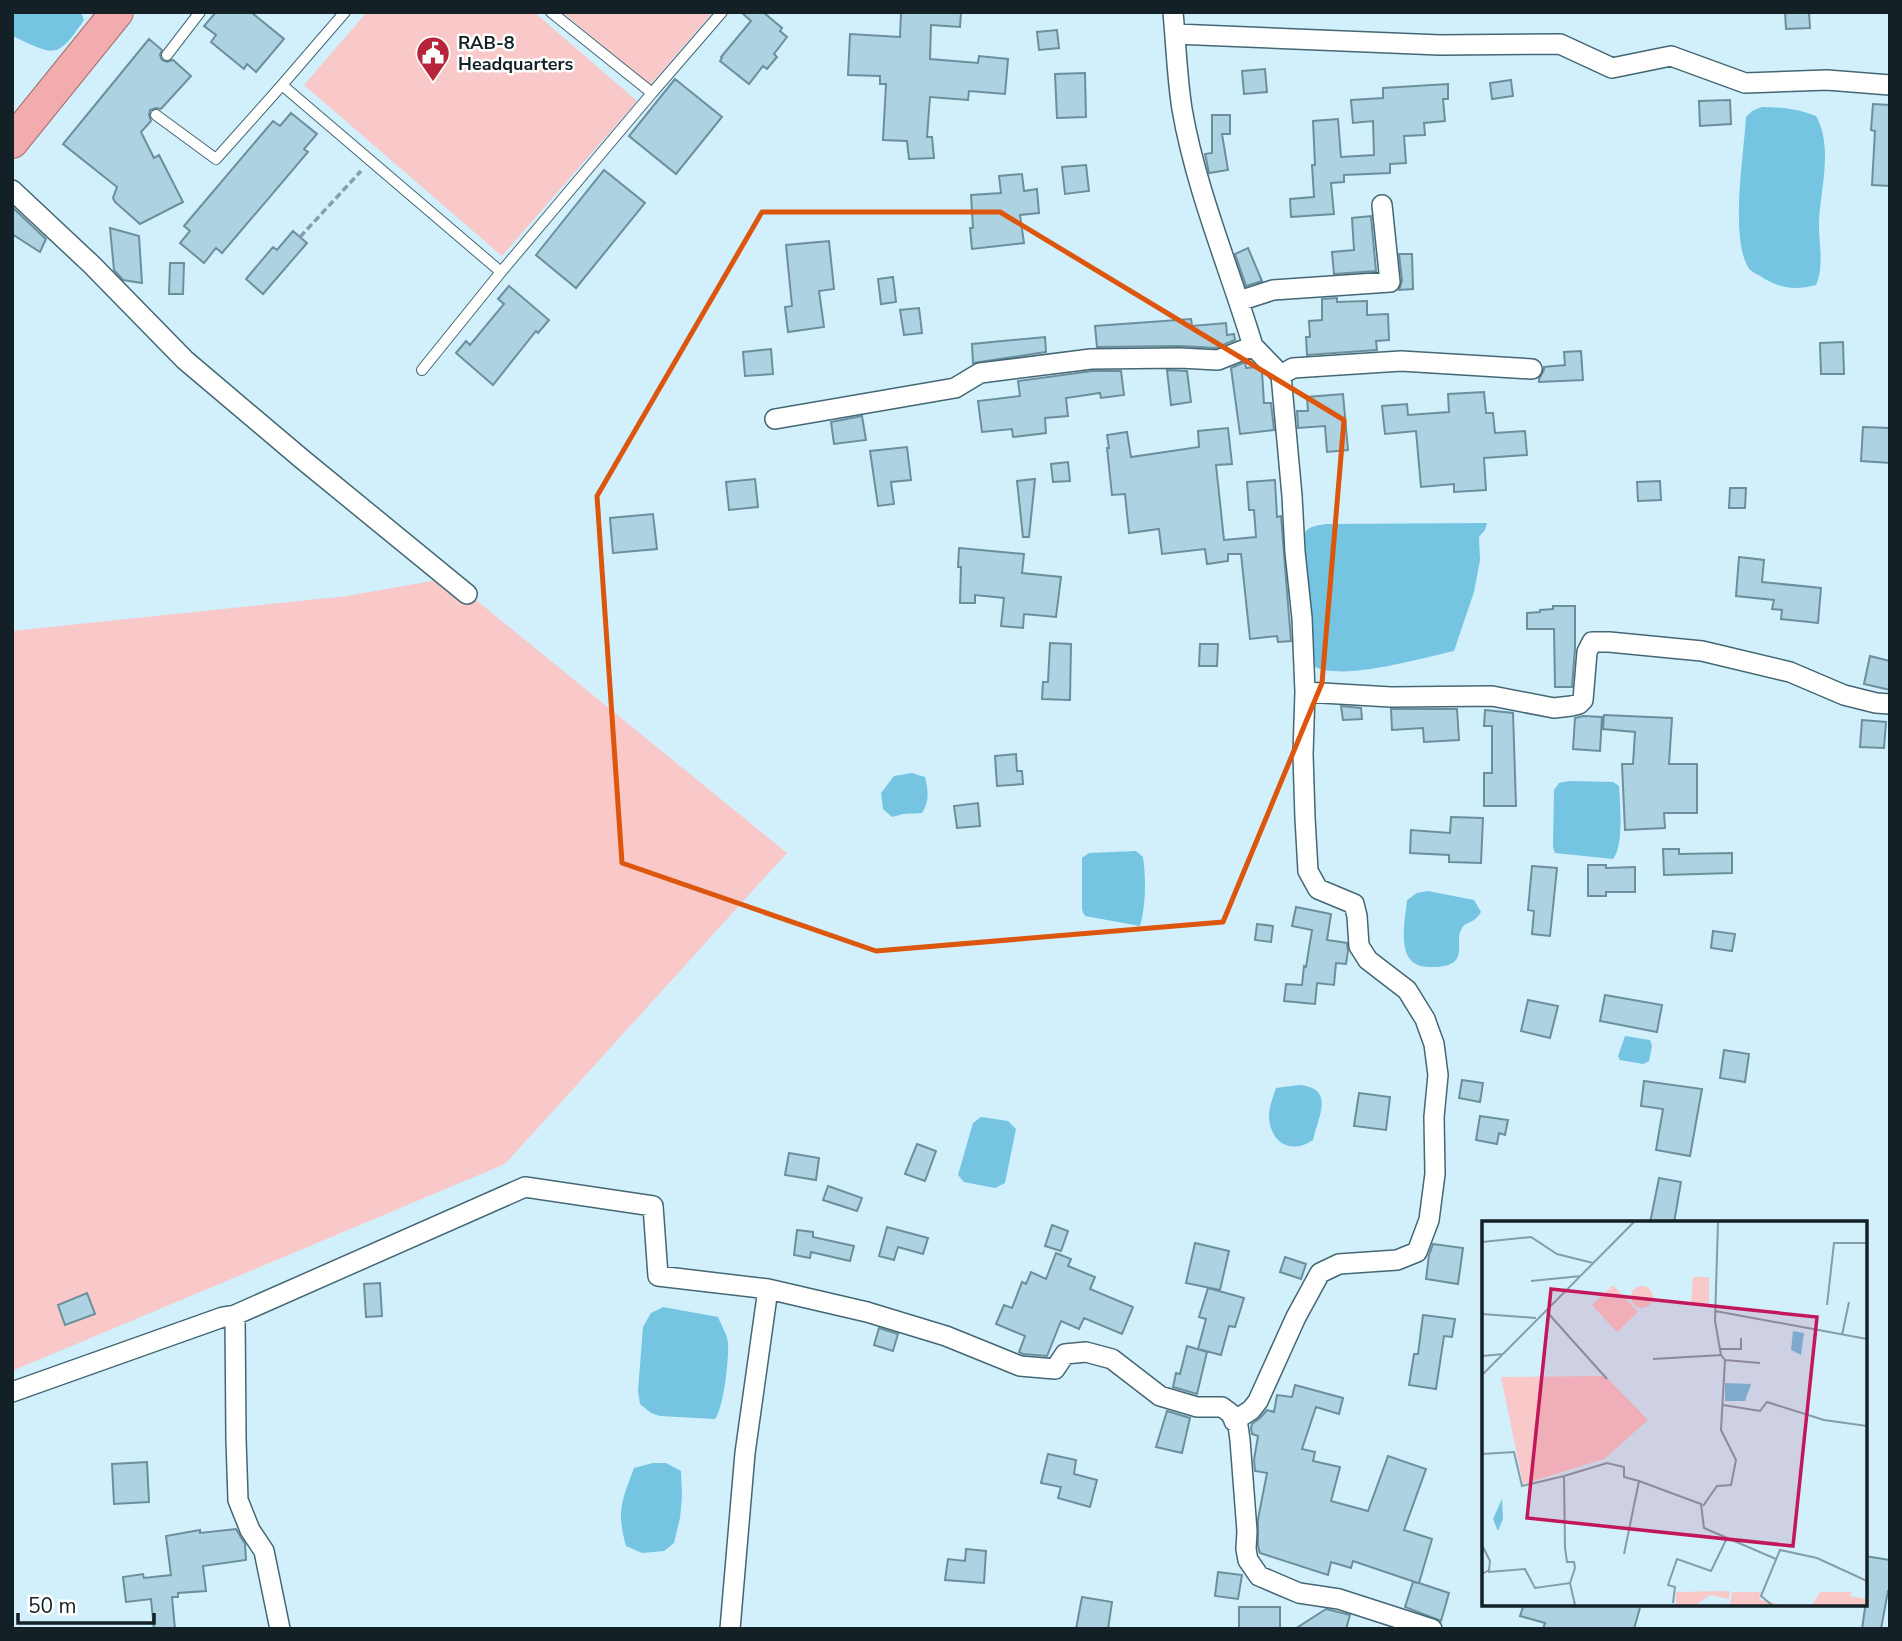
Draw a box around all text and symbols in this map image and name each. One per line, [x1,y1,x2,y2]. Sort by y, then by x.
place label: RAB-8 Headquarters [458,31,573,76]
public building icon: RAB-8 Headquarters [414,34,452,83]
inset map [1482,1221,1867,1606]
scale bar [18,1582,154,1626]
text: 50 m [28,1592,77,1620]

